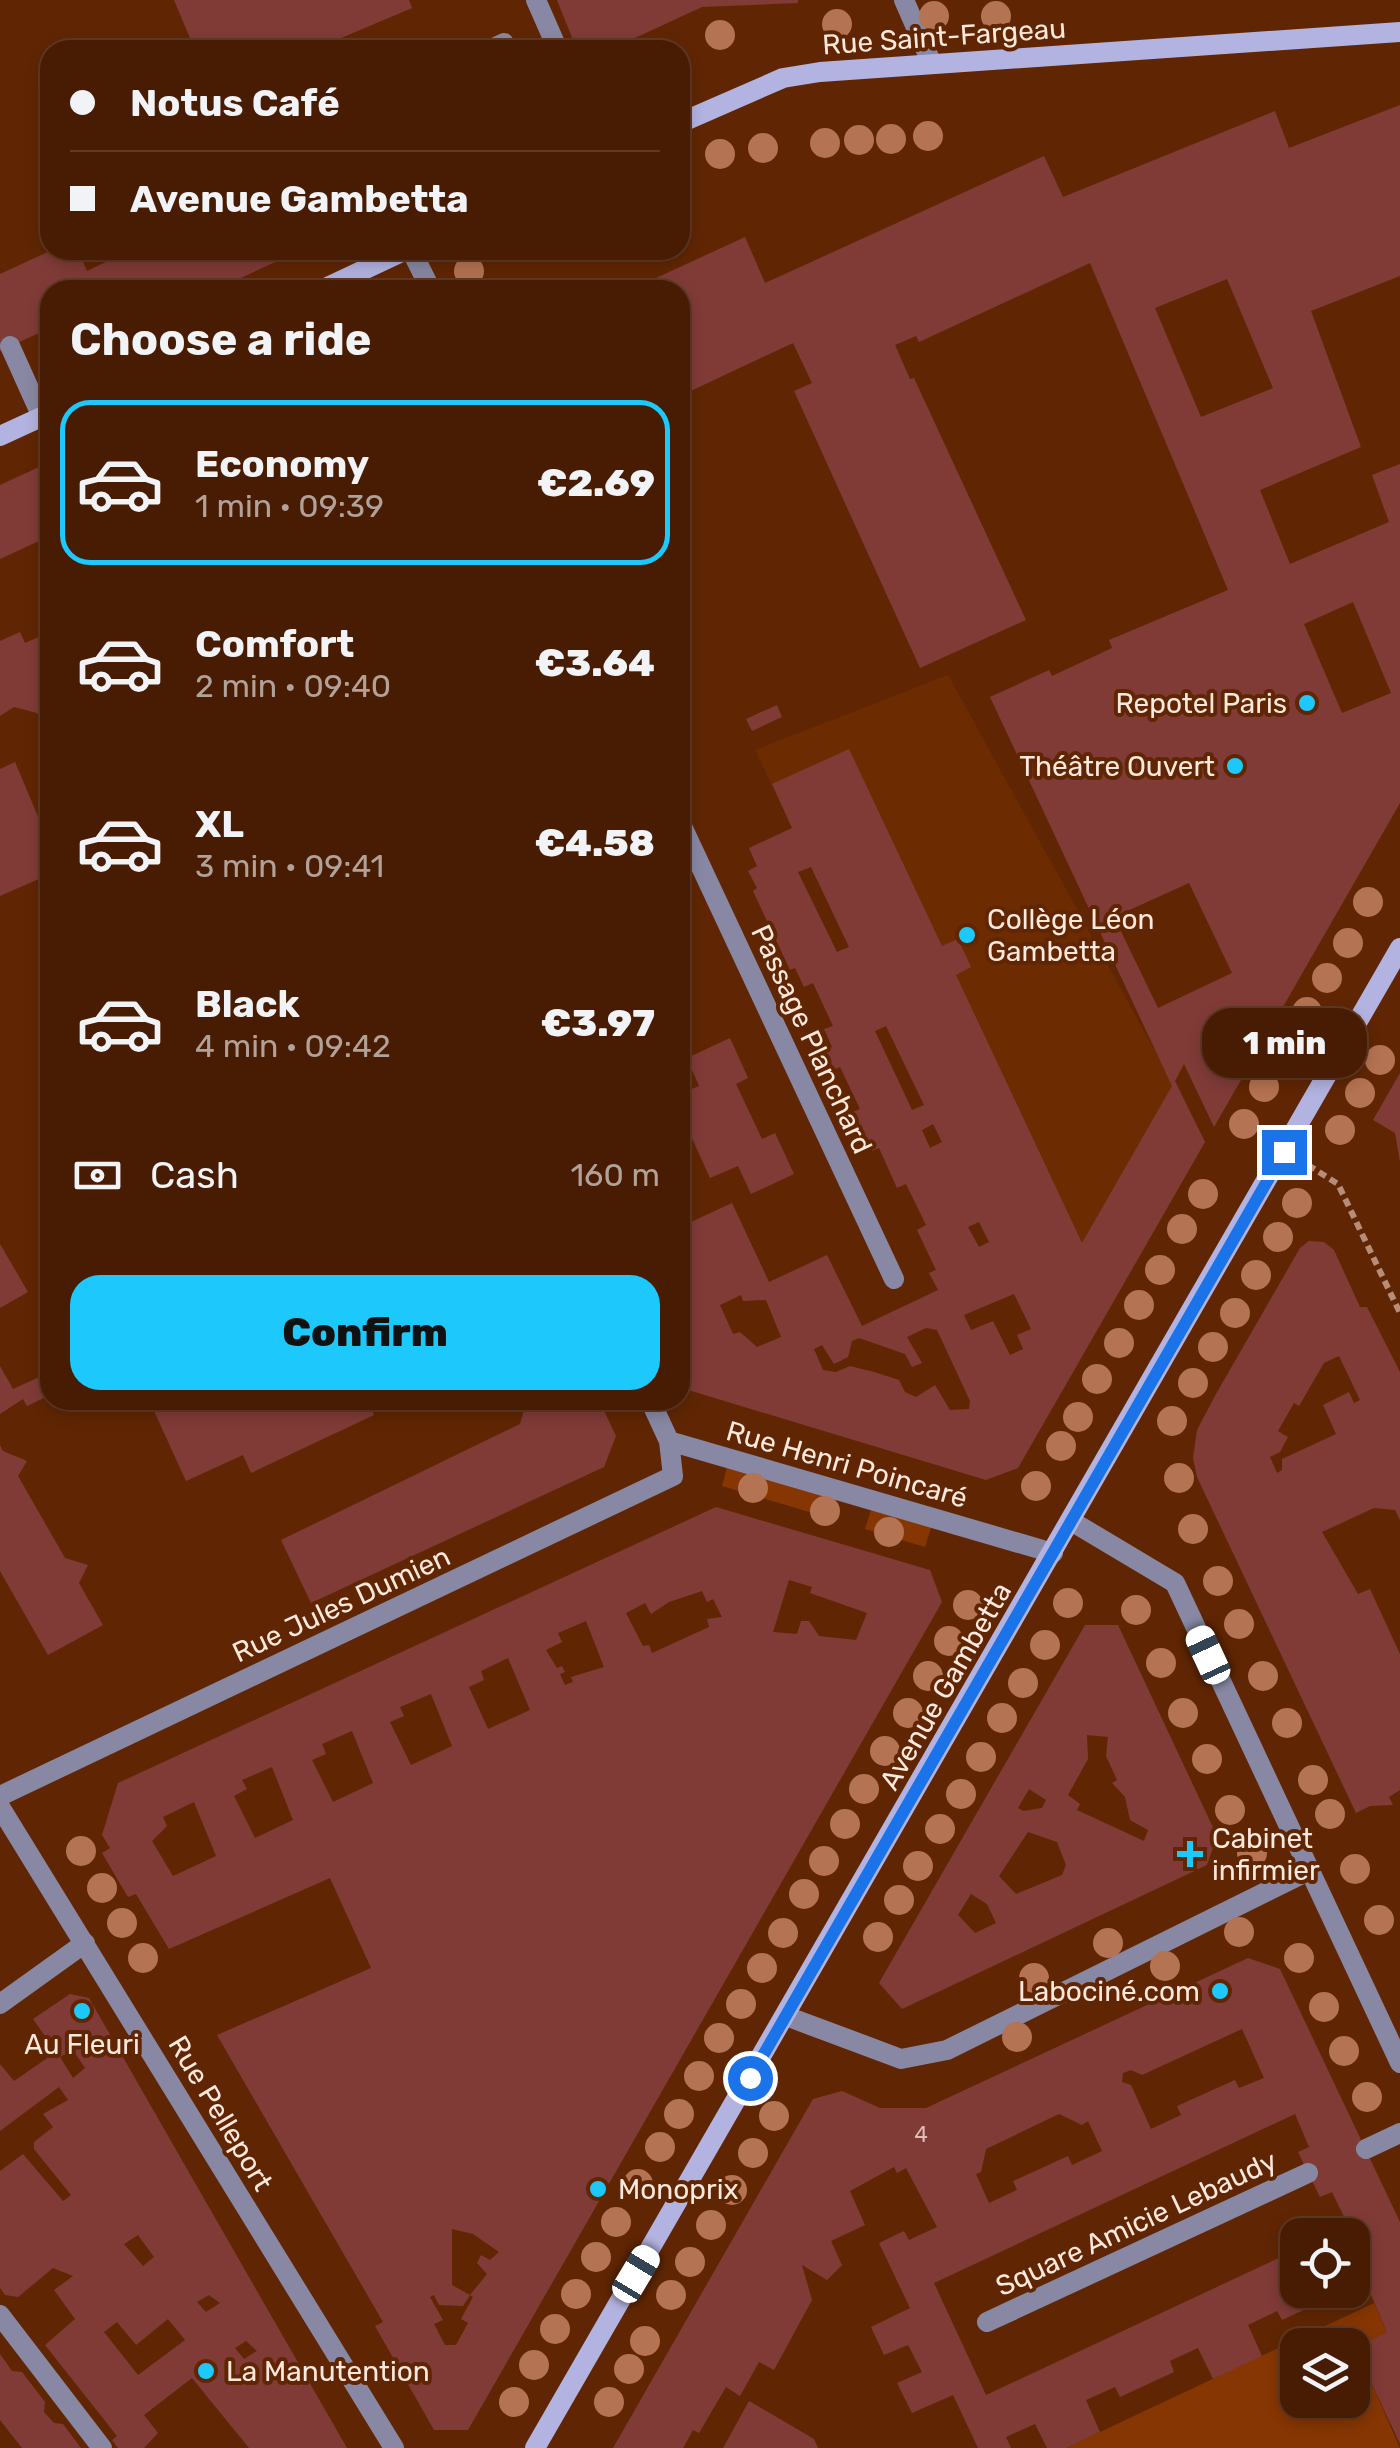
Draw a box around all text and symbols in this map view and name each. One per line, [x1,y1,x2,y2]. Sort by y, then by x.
street label: Rue Saint-Fargeau [821,12,1067,61]
text: Notus Café [130,80,340,126]
text: Avenue Gambetta [130,176,469,222]
text: Choose a ride [70,313,372,366]
icon: car [75,438,165,528]
text: Economy [195,441,369,487]
text: €2.69 [537,460,655,506]
text: 1 min · 09:39 [195,487,384,525]
icon: car [75,618,165,708]
text: Comfort [195,621,354,667]
text: €3.64 [535,640,655,686]
text: 2 min · 09:40 [195,667,391,705]
place label: Repotel Paris [1115,687,1287,720]
marker: Repotel Paris [1296,692,1318,714]
place label: Théâtre Ouvert [1019,750,1215,783]
marker: Théâtre Ouvert [1224,755,1246,777]
icon: car [75,798,165,888]
text: XL [195,801,244,847]
text: €4.58 [535,820,655,866]
text: 3 min · 09:41 [195,847,384,885]
place label: Collège Léon Gambetta [987,903,1154,968]
street label: Passage Planchard [744,920,879,1159]
marker: Collège Léon Gambetta [956,924,978,946]
icon: car [75,978,165,1068]
text: Black [195,981,300,1027]
text: €3.97 [541,1000,655,1046]
callout: 1 min [1202,1007,1366,1077]
text: 1 min [1243,1024,1326,1062]
text: 4 min · 09:42 [195,1027,391,1065]
route end [1262,1130,1307,1175]
icon: cash [70,1148,125,1203]
text: Cash [150,1152,239,1198]
text: 160 m [570,1156,660,1194]
button: Confirm [70,1275,660,1390]
street label: Rue Henri Poincaré [723,1414,971,1515]
street label: Rue Jules Dumien [227,1540,455,1669]
street label: Avenue Gambetta [873,1577,1018,1796]
car [1182,1621,1234,1689]
place label: Cabinet infirmier [1212,1822,1320,1887]
marker: Cabinet infirmier [1177,1841,1203,1867]
place label: Labociné.com [1018,1975,1200,2008]
marker: Labociné.com [1209,1980,1231,2002]
marker: Au Fleuri [71,2000,93,2022]
place label: Au Fleuri [24,2028,140,2061]
street label: Rue Pelleport [161,2030,280,2197]
route start [728,2056,773,2101]
house number: 4 [914,2121,928,2148]
street label: Square Amicie Lebaudy [991,2144,1282,2303]
place label: Monoprix [618,2173,739,2206]
marker: Monoprix [587,2178,609,2200]
map controls [1280,2218,1370,2418]
button: locate [1280,2218,1370,2308]
car [608,2241,664,2307]
button: layers [1280,2328,1370,2418]
place label: La Manutention [226,2355,430,2388]
marker: La Manutention [195,2360,217,2382]

